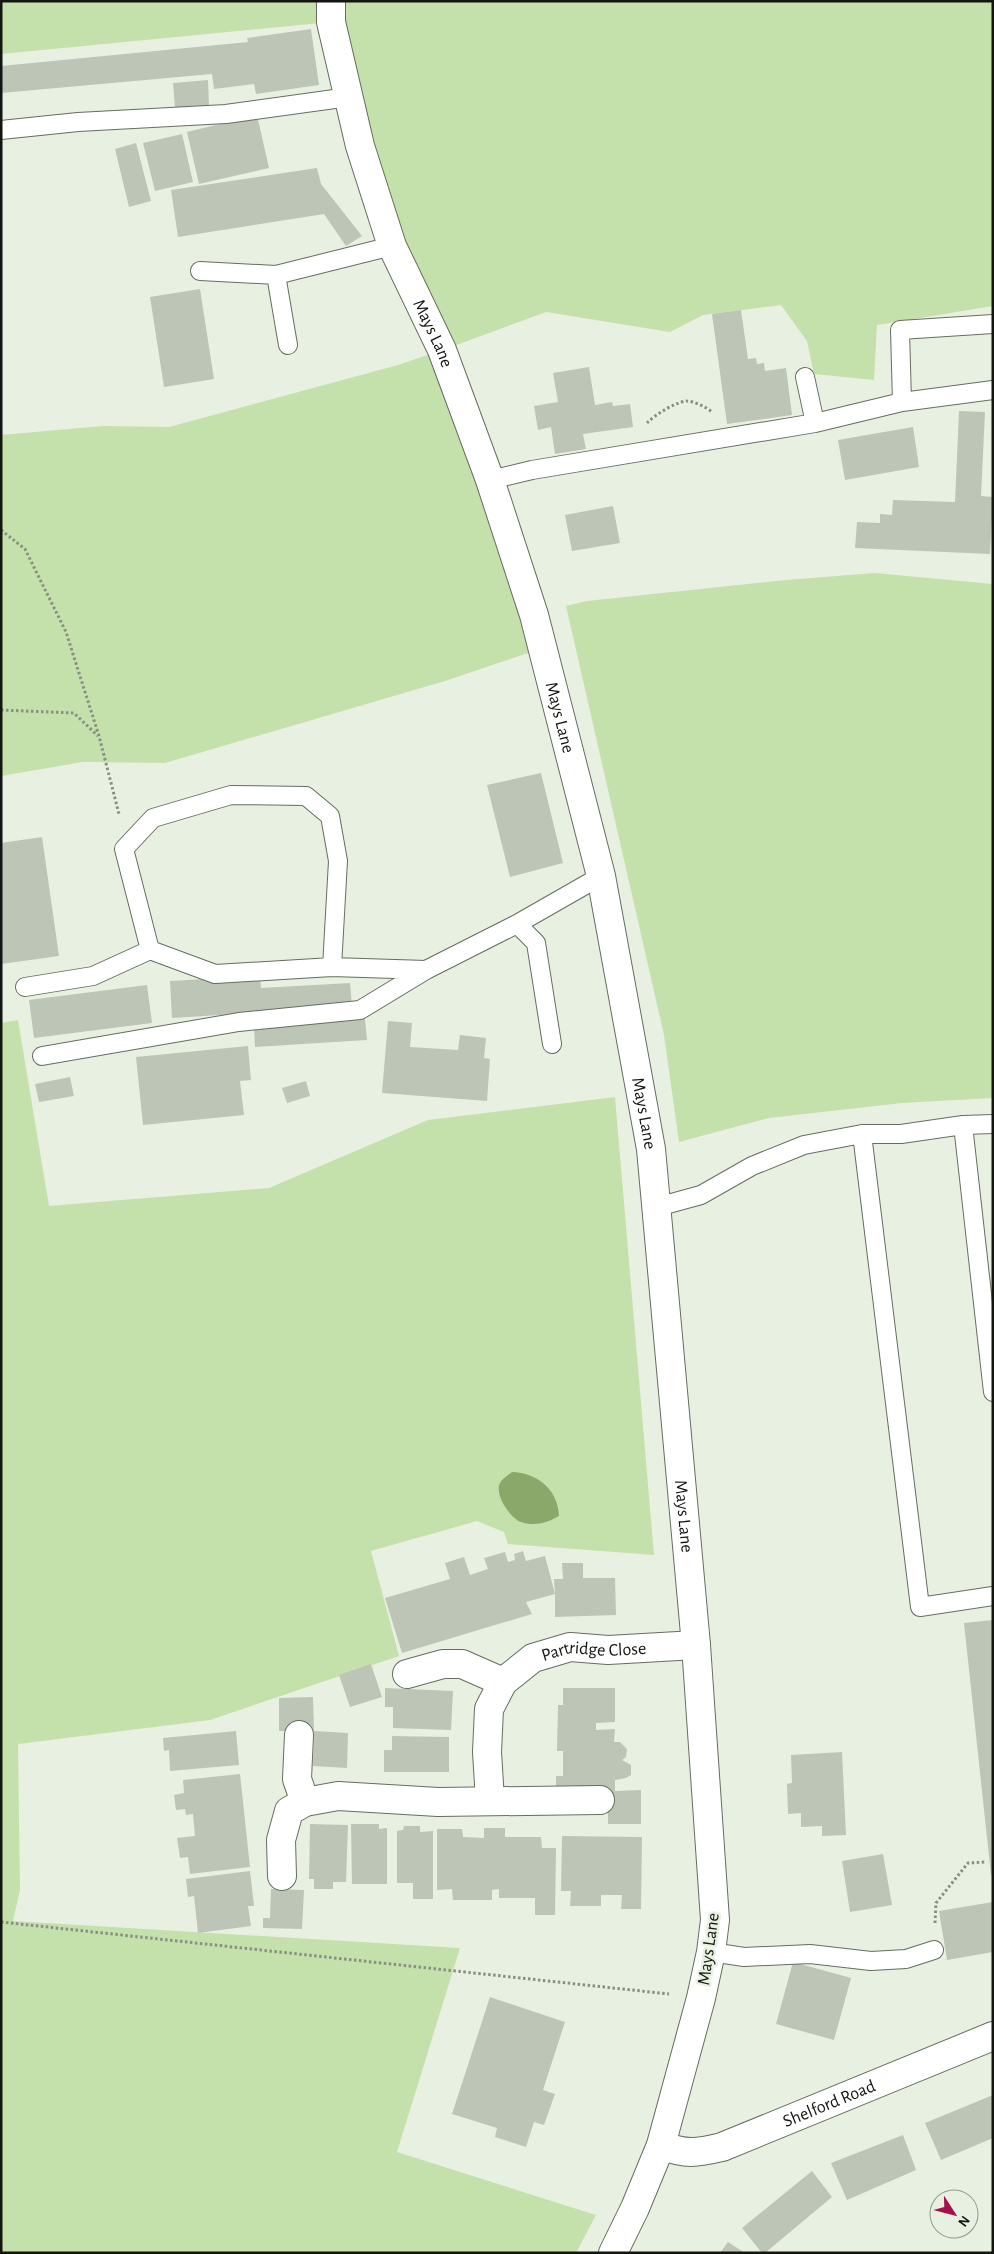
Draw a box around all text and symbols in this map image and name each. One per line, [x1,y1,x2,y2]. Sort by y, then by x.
street label: Mays Lane [409,297,456,370]
street label: Mays Lane [542,680,577,755]
street label: Mays Lane [628,1076,659,1151]
street label: Mays Lane [671,1479,696,1553]
street label: Partridge Close [539,1639,647,1665]
street label: Mays Lane [695,1912,723,1986]
street label: Shelford Road [780,2077,878,2131]
north arrow [929,2189,979,2239]
text: N [955,2213,972,2229]

